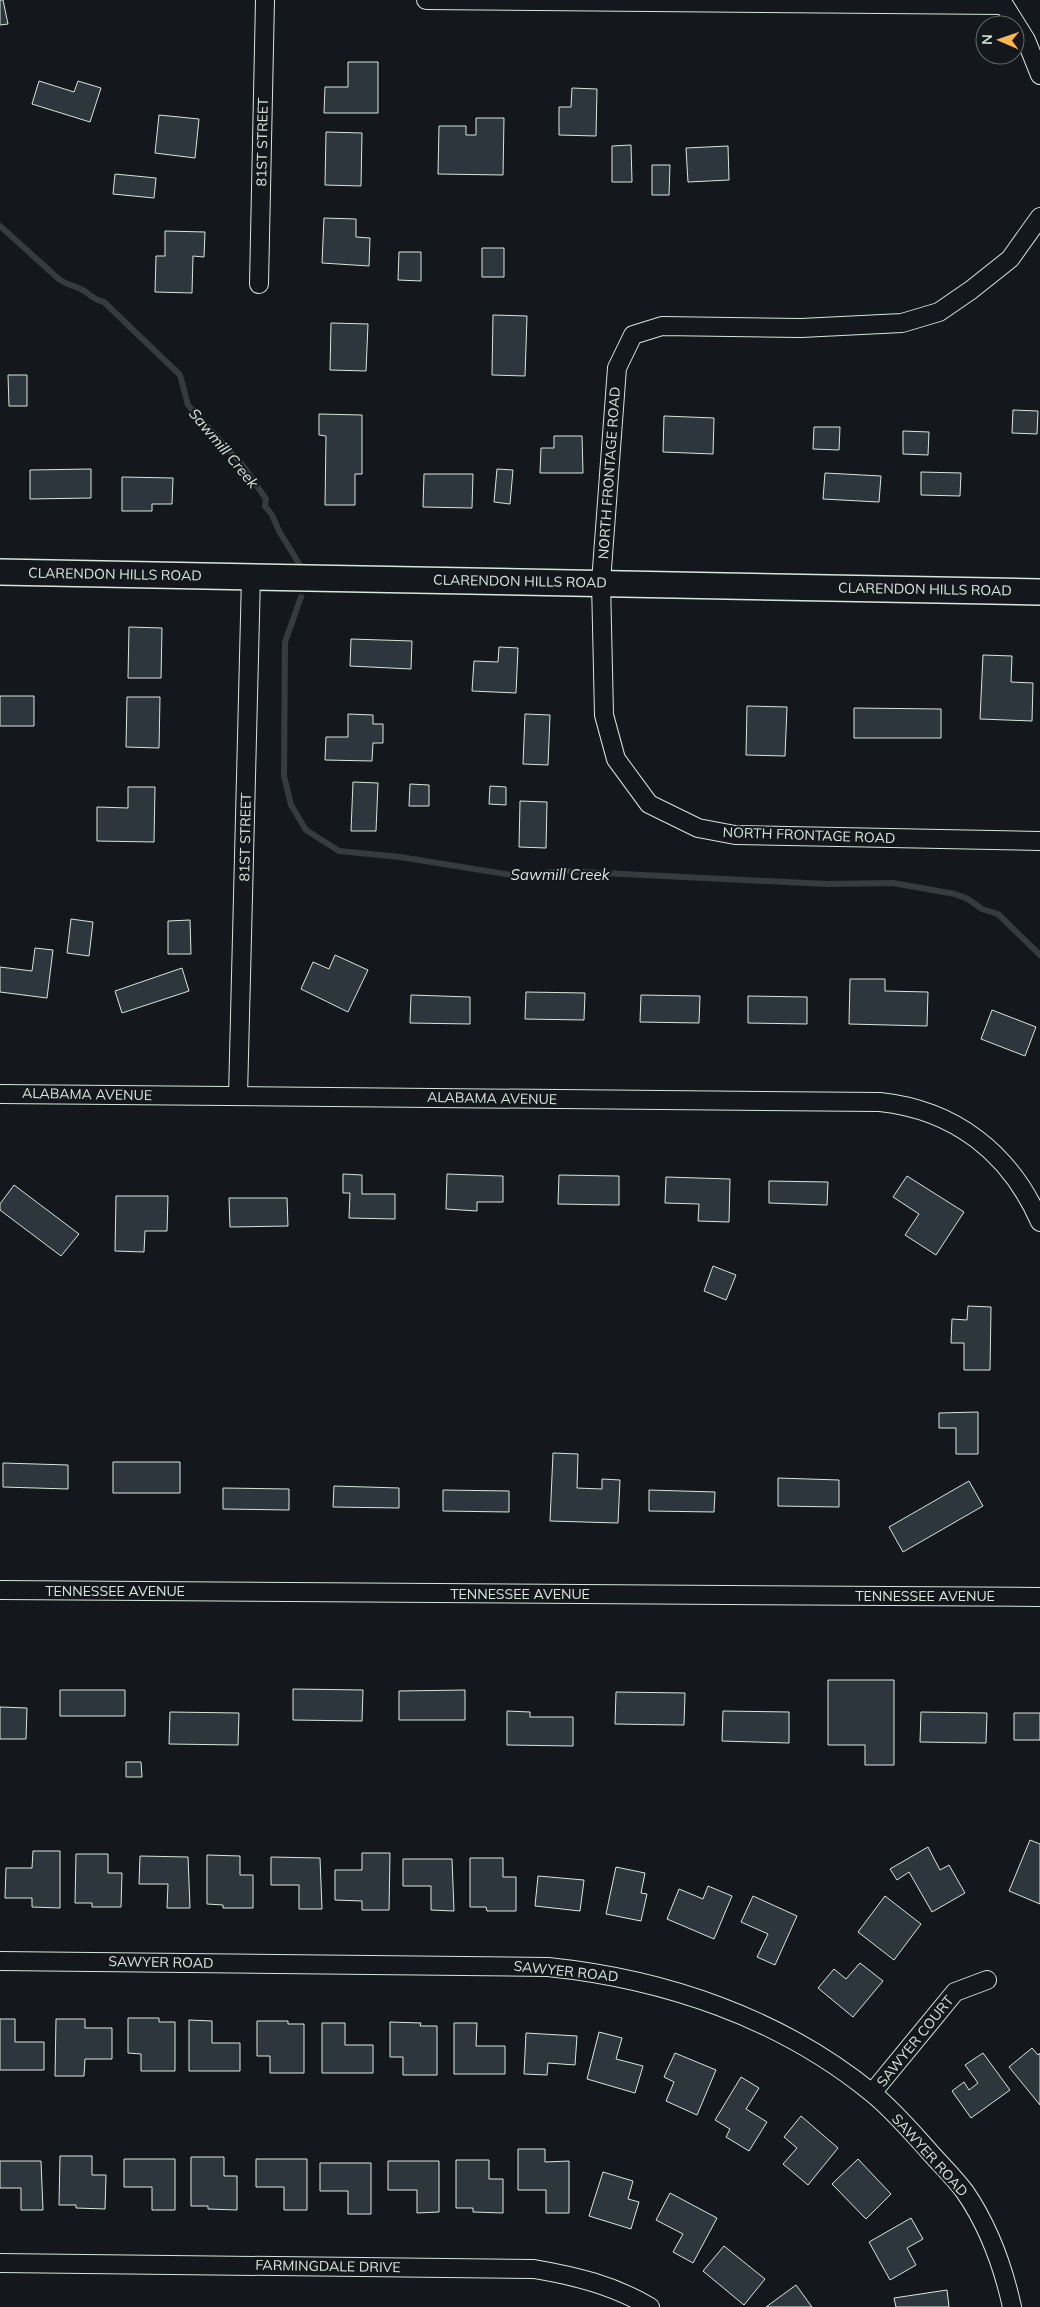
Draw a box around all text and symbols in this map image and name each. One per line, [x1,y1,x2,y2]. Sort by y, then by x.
north arrow [975,15,1025,65]
text: N [978,34,996,45]
street label: 81ST STREET [252,97,272,187]
street label: NORTH FRONTAGE ROAD [594,386,624,560]
water label: Sawmill Creek [185,404,264,493]
street label: CLARENDON HILLS ROAD [28,563,202,585]
street label: CLARENDON HILLS ROAD [433,570,607,592]
street label: CLARENDON HILLS ROAD [838,578,1012,600]
street label: 81ST STREET [235,792,255,882]
street label: NORTH FRONTAGE ROAD [722,823,896,847]
water label: Sawmill Creek [511,865,611,884]
street label: ALABAMA AVENUE [22,1084,152,1104]
street label: ALABAMA AVENUE [427,1088,557,1108]
street label: TENNESSEE AVENUE [45,1582,185,1600]
street label: TENNESSEE AVENUE [450,1585,590,1603]
street label: TENNESSEE AVENUE [855,1587,995,1605]
street label: SAWYER ROAD [108,1952,214,1972]
street label: SAWYER ROAD [513,1957,619,1985]
street label: SAWYER COURT [873,1991,958,2090]
street label: SAWYER ROAD [888,2110,972,2200]
street label: FARMINGDALE DRIVE [255,2256,401,2276]

